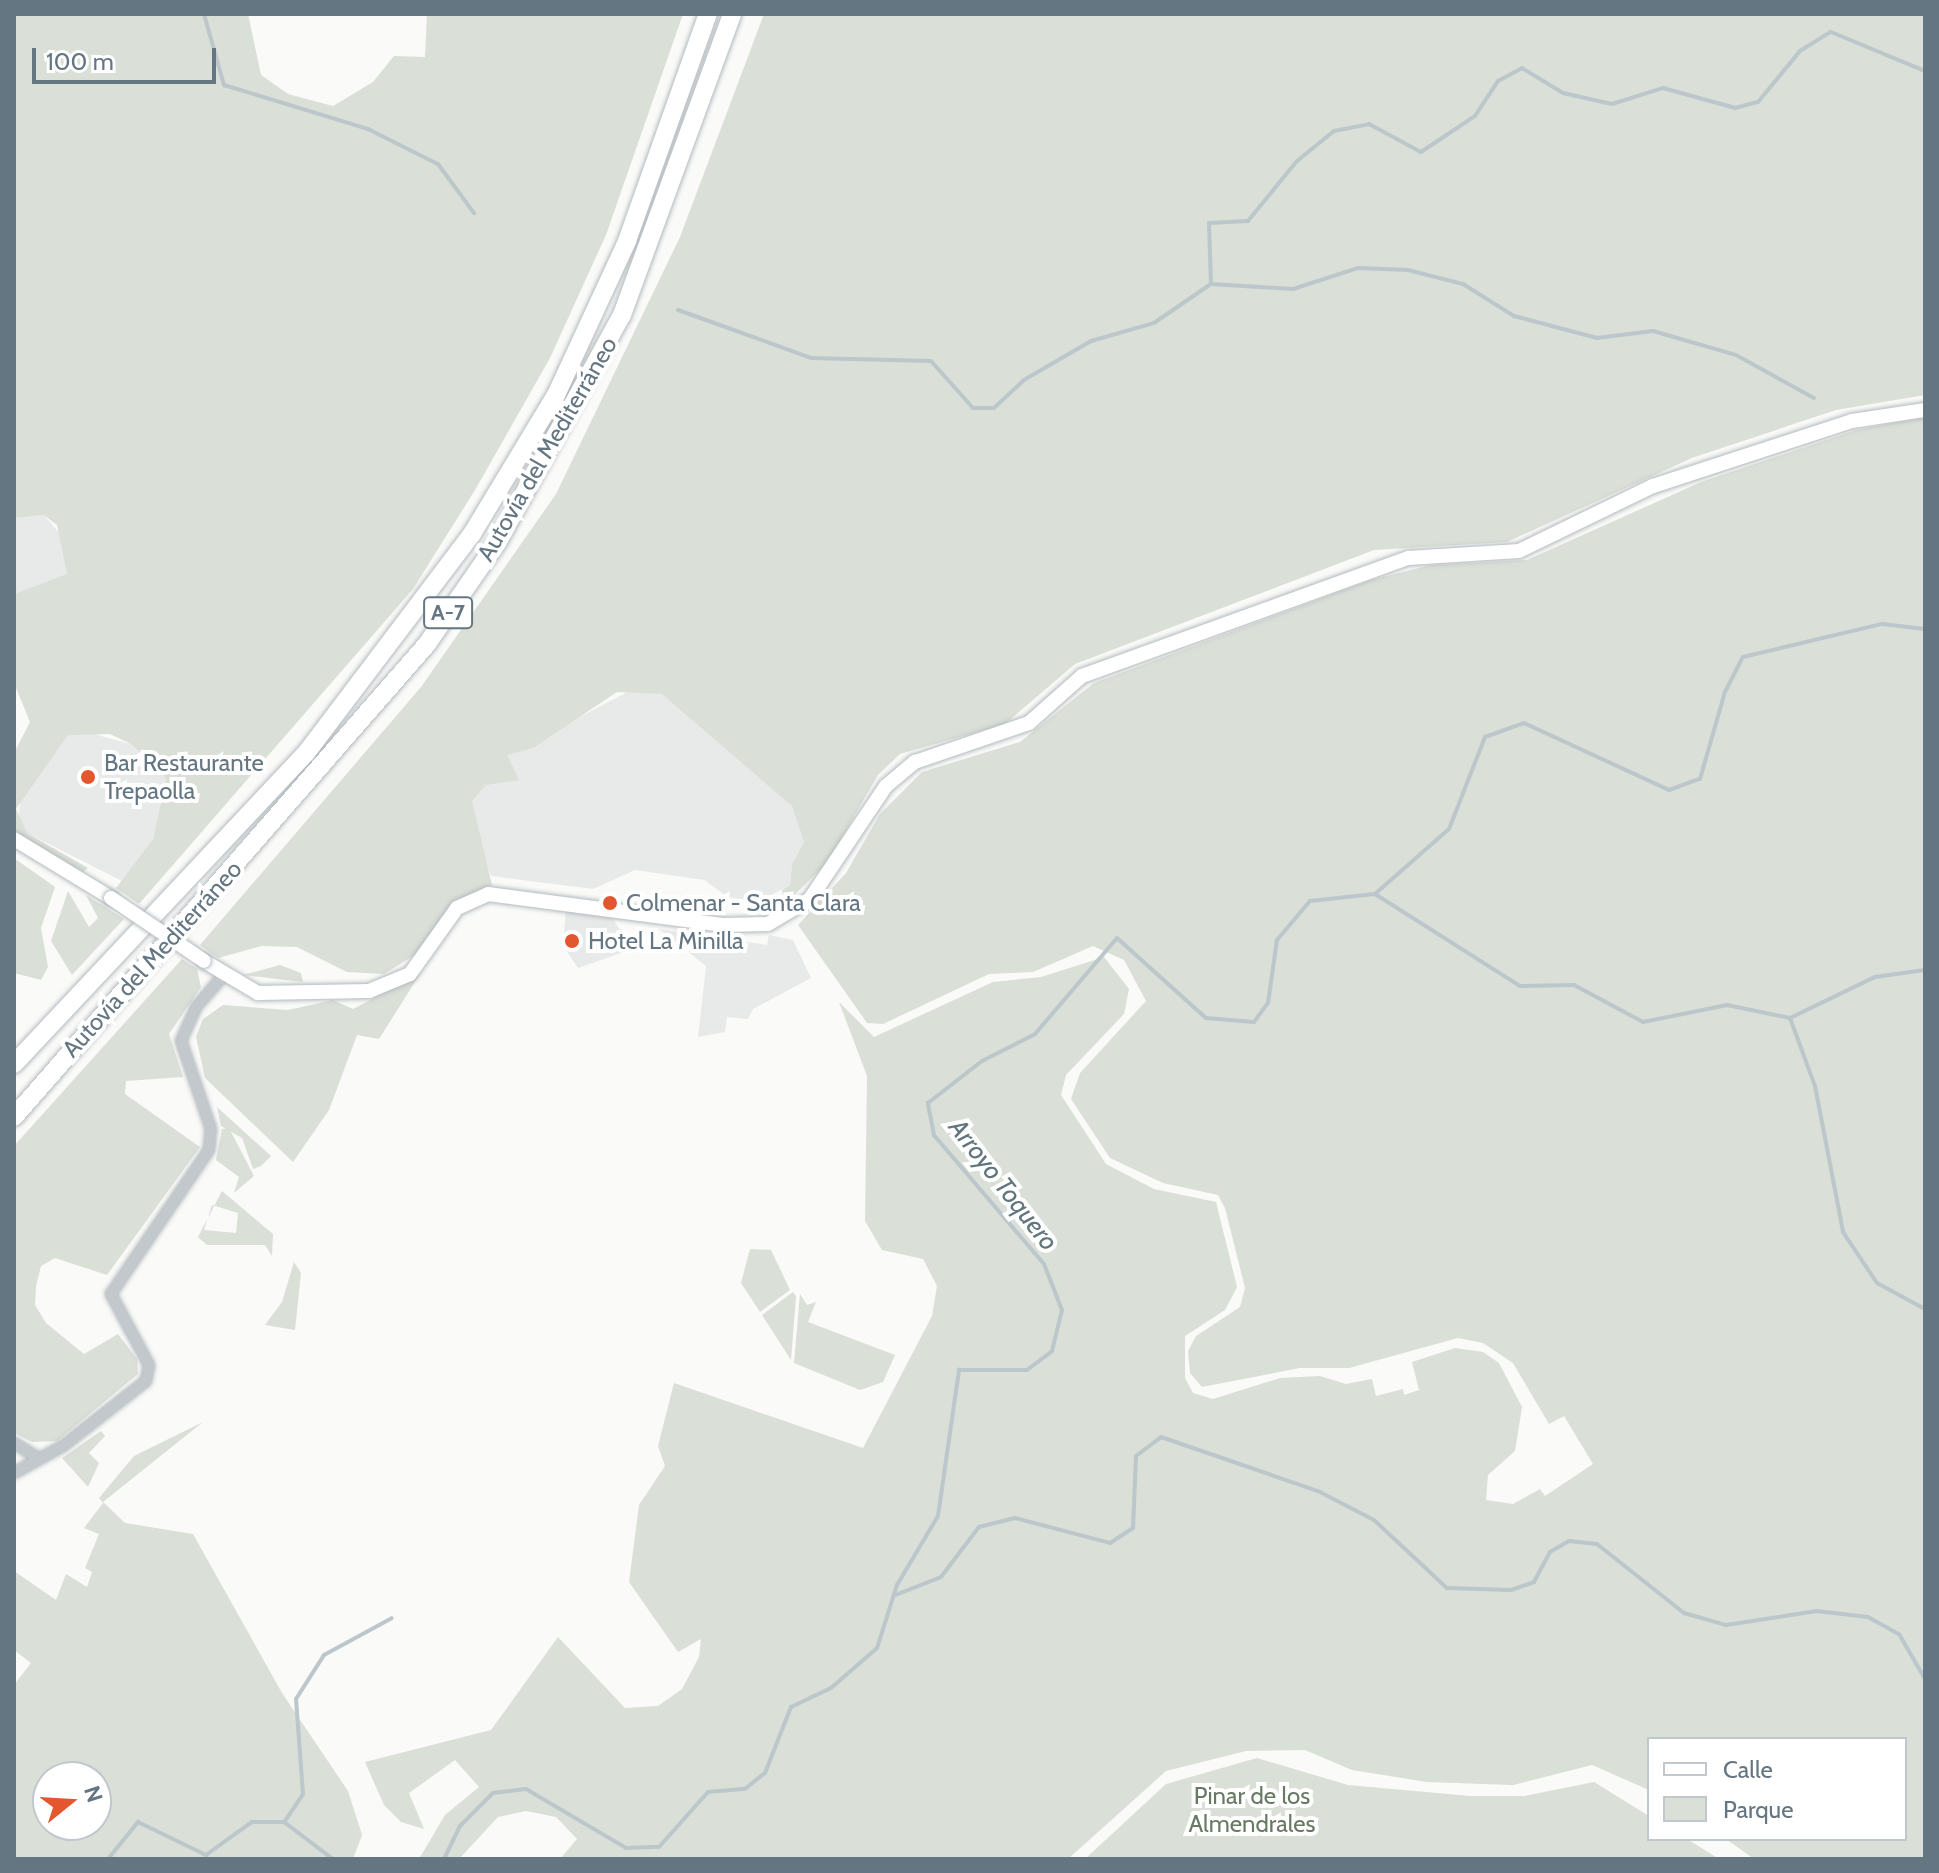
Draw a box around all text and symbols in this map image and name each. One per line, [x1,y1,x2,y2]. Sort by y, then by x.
scale bar [36,32,220,82]
text: 100 m [46,47,114,76]
street label: Autovía del Mediterráneo [471,332,623,566]
road number: A-7 [422,595,474,631]
place label: Bar Restaurante Trepaolla [104,749,264,805]
marker: Bar Restaurante Trepaolla [79,768,97,786]
street label: Autovía del Mediterráneo [56,855,248,1063]
place label: Colmenar - Santa Clara [626,889,861,917]
marker: Colmenar - Santa Clara [601,894,619,912]
place label: Hotel La Minilla [588,927,744,955]
marker: Hotel La Minilla [563,932,581,950]
water label: Arroyo Toquero [942,1113,1064,1257]
legend [1647,1737,1907,1841]
text: Calle [1723,1755,1773,1784]
north arrow [32,1761,112,1841]
text: N [78,1782,109,1806]
park label: Pinar de los Almendrales [1188,1782,1316,1838]
text: Parque [1723,1795,1793,1824]

